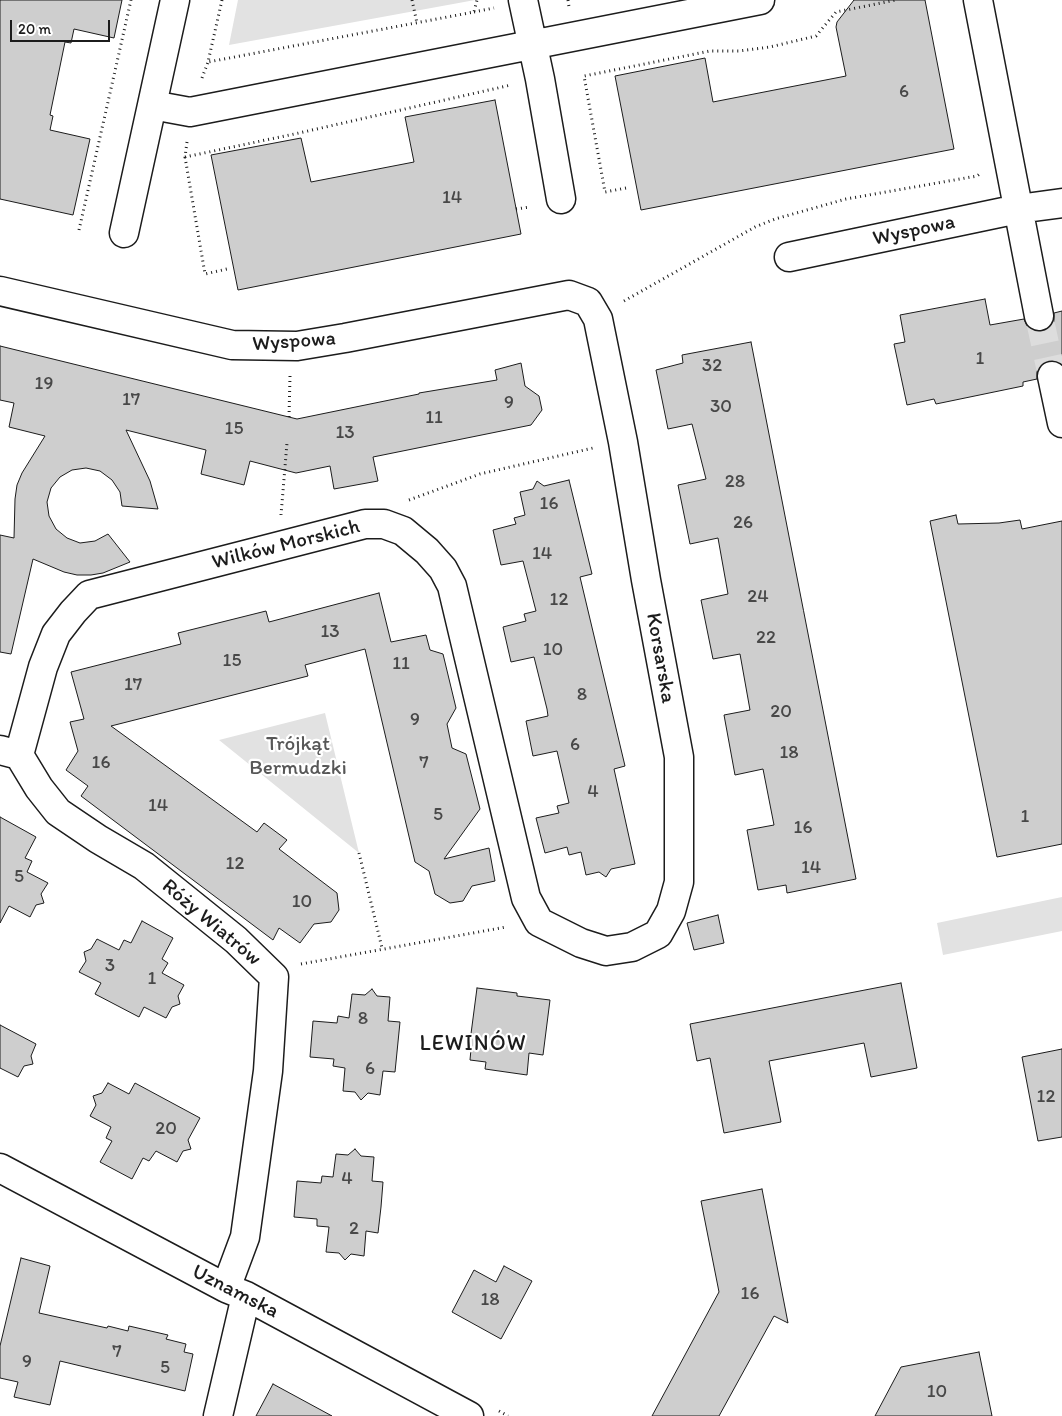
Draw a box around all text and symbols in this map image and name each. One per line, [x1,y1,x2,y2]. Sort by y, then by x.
scale bar [12,10,112,42]
text: 20 m [18,20,51,38]
house number: 6 [899,81,909,103]
house number: 14 [442,187,462,209]
street label: Wyspowa [871,210,957,252]
street label: Wyspowa [251,327,337,357]
house number: 1 [976,348,984,370]
house number: 32 [702,355,722,377]
house number: 19 [35,373,53,395]
house number: 17 [122,389,140,411]
house number: 9 [504,392,514,414]
house number: 30 [710,396,732,418]
house number: 11 [425,407,443,429]
house number: 15 [225,418,243,440]
house number: 13 [335,422,355,444]
house number: 28 [725,471,745,493]
house number: 16 [540,493,558,515]
house number: 26 [733,512,753,534]
street label: Wilków Morskich [209,514,363,576]
house number: 14 [532,543,552,565]
house number: 24 [747,586,769,608]
house number: 12 [550,589,568,611]
street label: Korsarska [640,611,680,705]
house number: 13 [320,621,340,643]
house number: 22 [756,627,776,649]
house number: 10 [543,639,563,661]
house number: 15 [223,650,241,672]
house number: 11 [392,653,410,675]
house number: 17 [124,674,142,696]
house number: 8 [577,684,587,706]
house number: 20 [770,701,792,723]
house number: 9 [410,709,420,731]
park label: Trójkąt Bermudzki [249,732,347,782]
house number: 6 [570,734,580,756]
house number: 18 [779,742,799,764]
house number: 16 [92,752,110,774]
house number: 7 [419,752,429,774]
house number: 4 [587,781,599,803]
house number: 14 [148,795,168,817]
house number: 5 [433,804,443,826]
house number: 1 [1021,806,1029,828]
house number: 16 [794,817,812,839]
house number: 12 [226,853,244,875]
house number: 14 [801,857,821,879]
house number: 5 [14,866,24,888]
street label: Róży Wiatrów [156,874,266,972]
house number: 10 [292,891,312,913]
house number: 3 [105,955,115,977]
house number: 1 [148,968,156,990]
house number: 8 [358,1008,368,1030]
district label: LEWINÓW [420,1031,526,1057]
house number: 6 [365,1058,375,1080]
house number: 12 [1037,1086,1055,1108]
house number: 20 [155,1118,177,1140]
house number: 4 [341,1168,353,1190]
house number: 2 [349,1218,359,1240]
street label: Uznamska [188,1259,282,1325]
house number: 16 [741,1283,759,1305]
house number: 18 [480,1289,500,1311]
house number: 7 [112,1341,122,1363]
house number: 9 [22,1351,32,1373]
house number: 5 [160,1357,170,1379]
house number: 10 [927,1381,947,1403]

